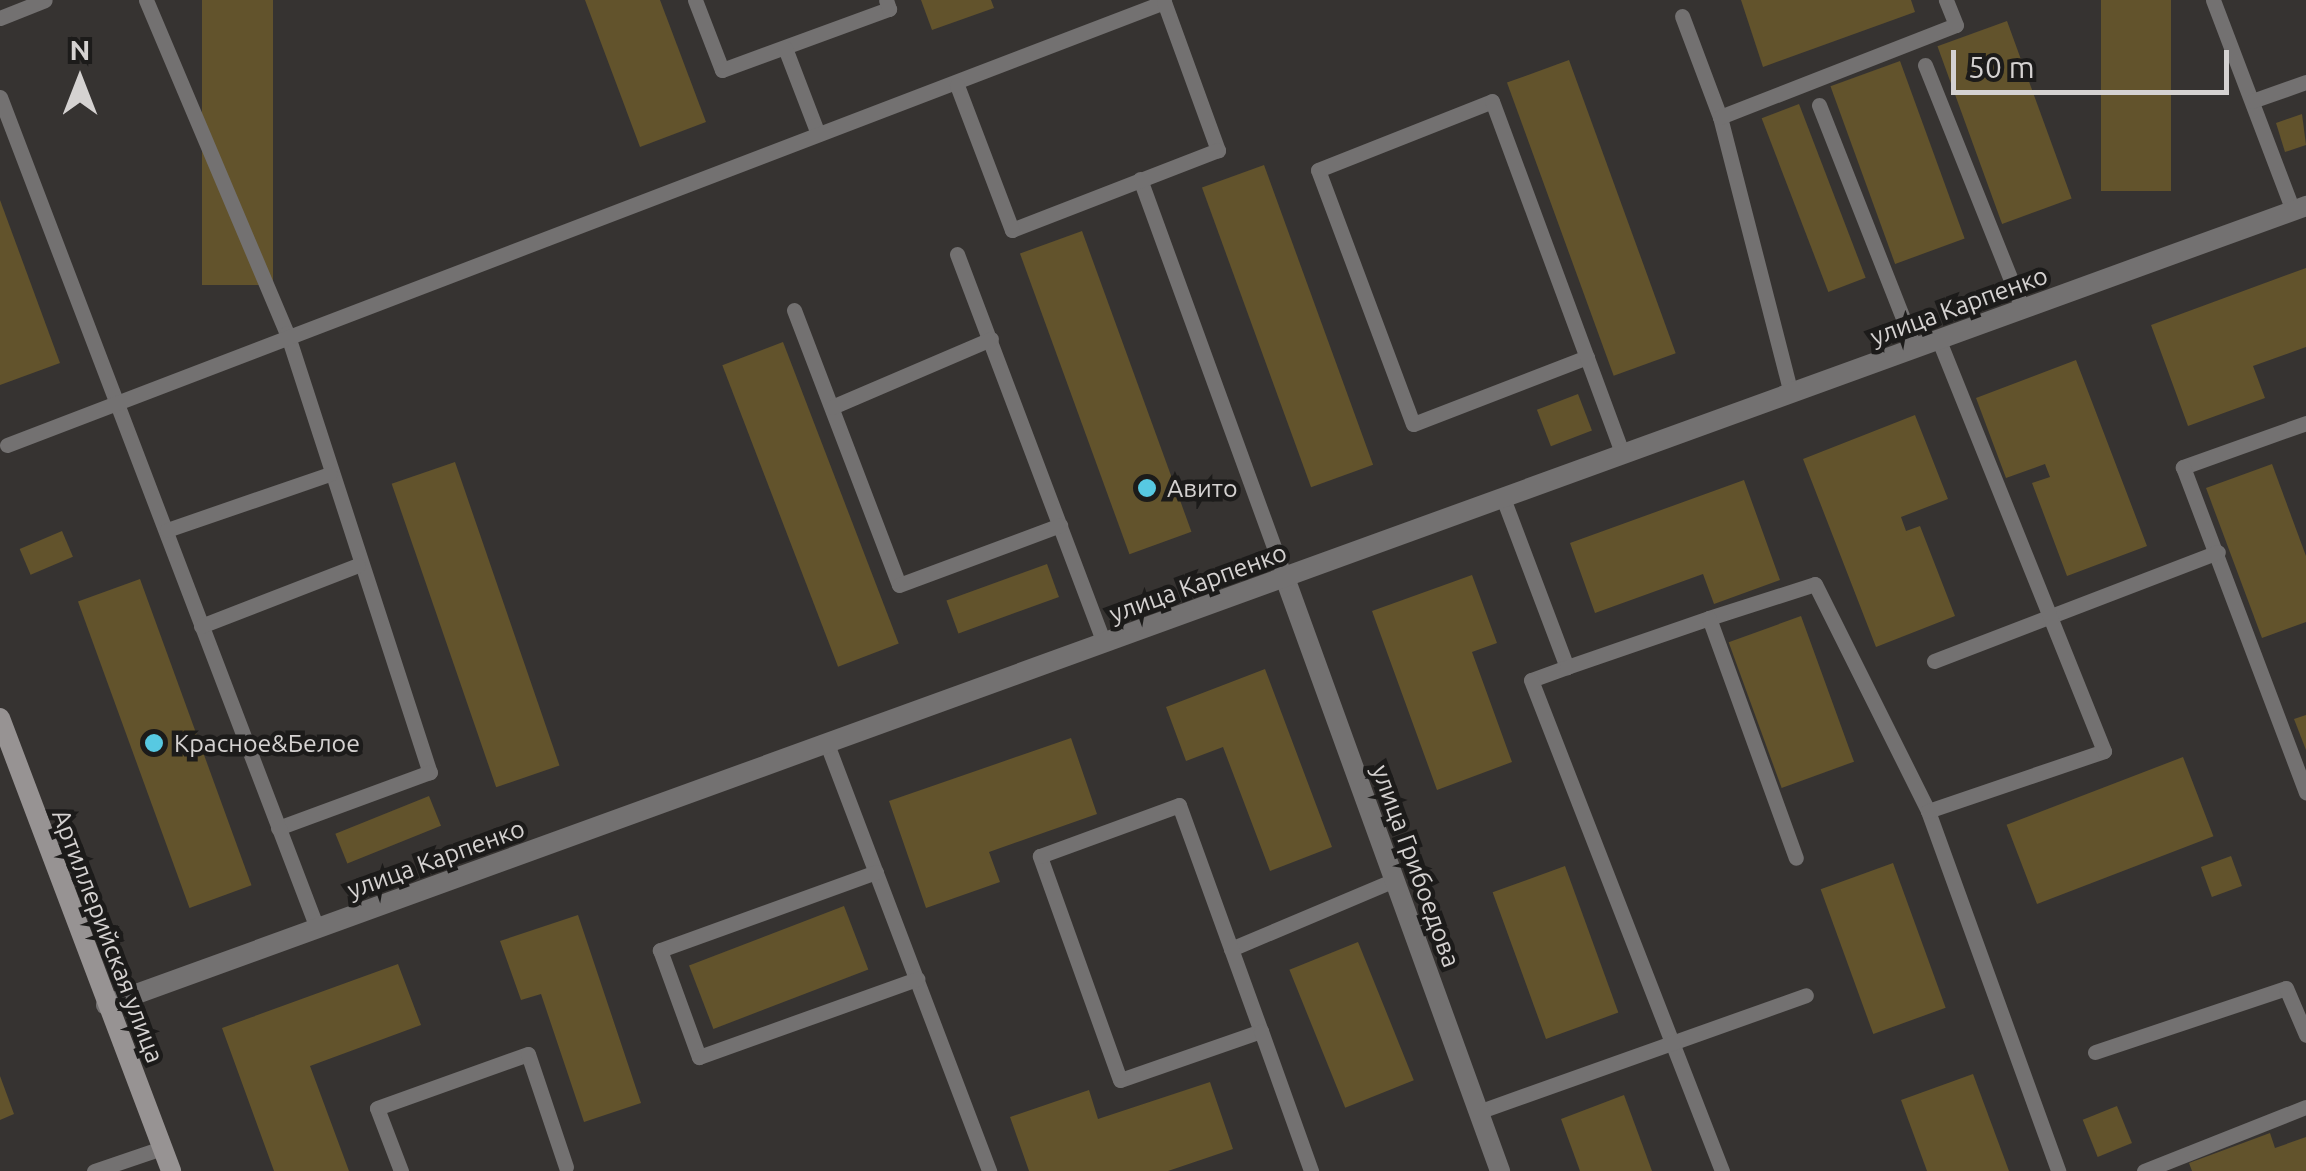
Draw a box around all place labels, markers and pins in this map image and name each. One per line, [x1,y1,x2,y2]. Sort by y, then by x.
place label: Авито [1167,473,1238,503]
marker: Авито [1136,477,1158,499]
place label: Красное&Белое [174,728,360,758]
marker: Красное&Белое [143,732,165,754]

